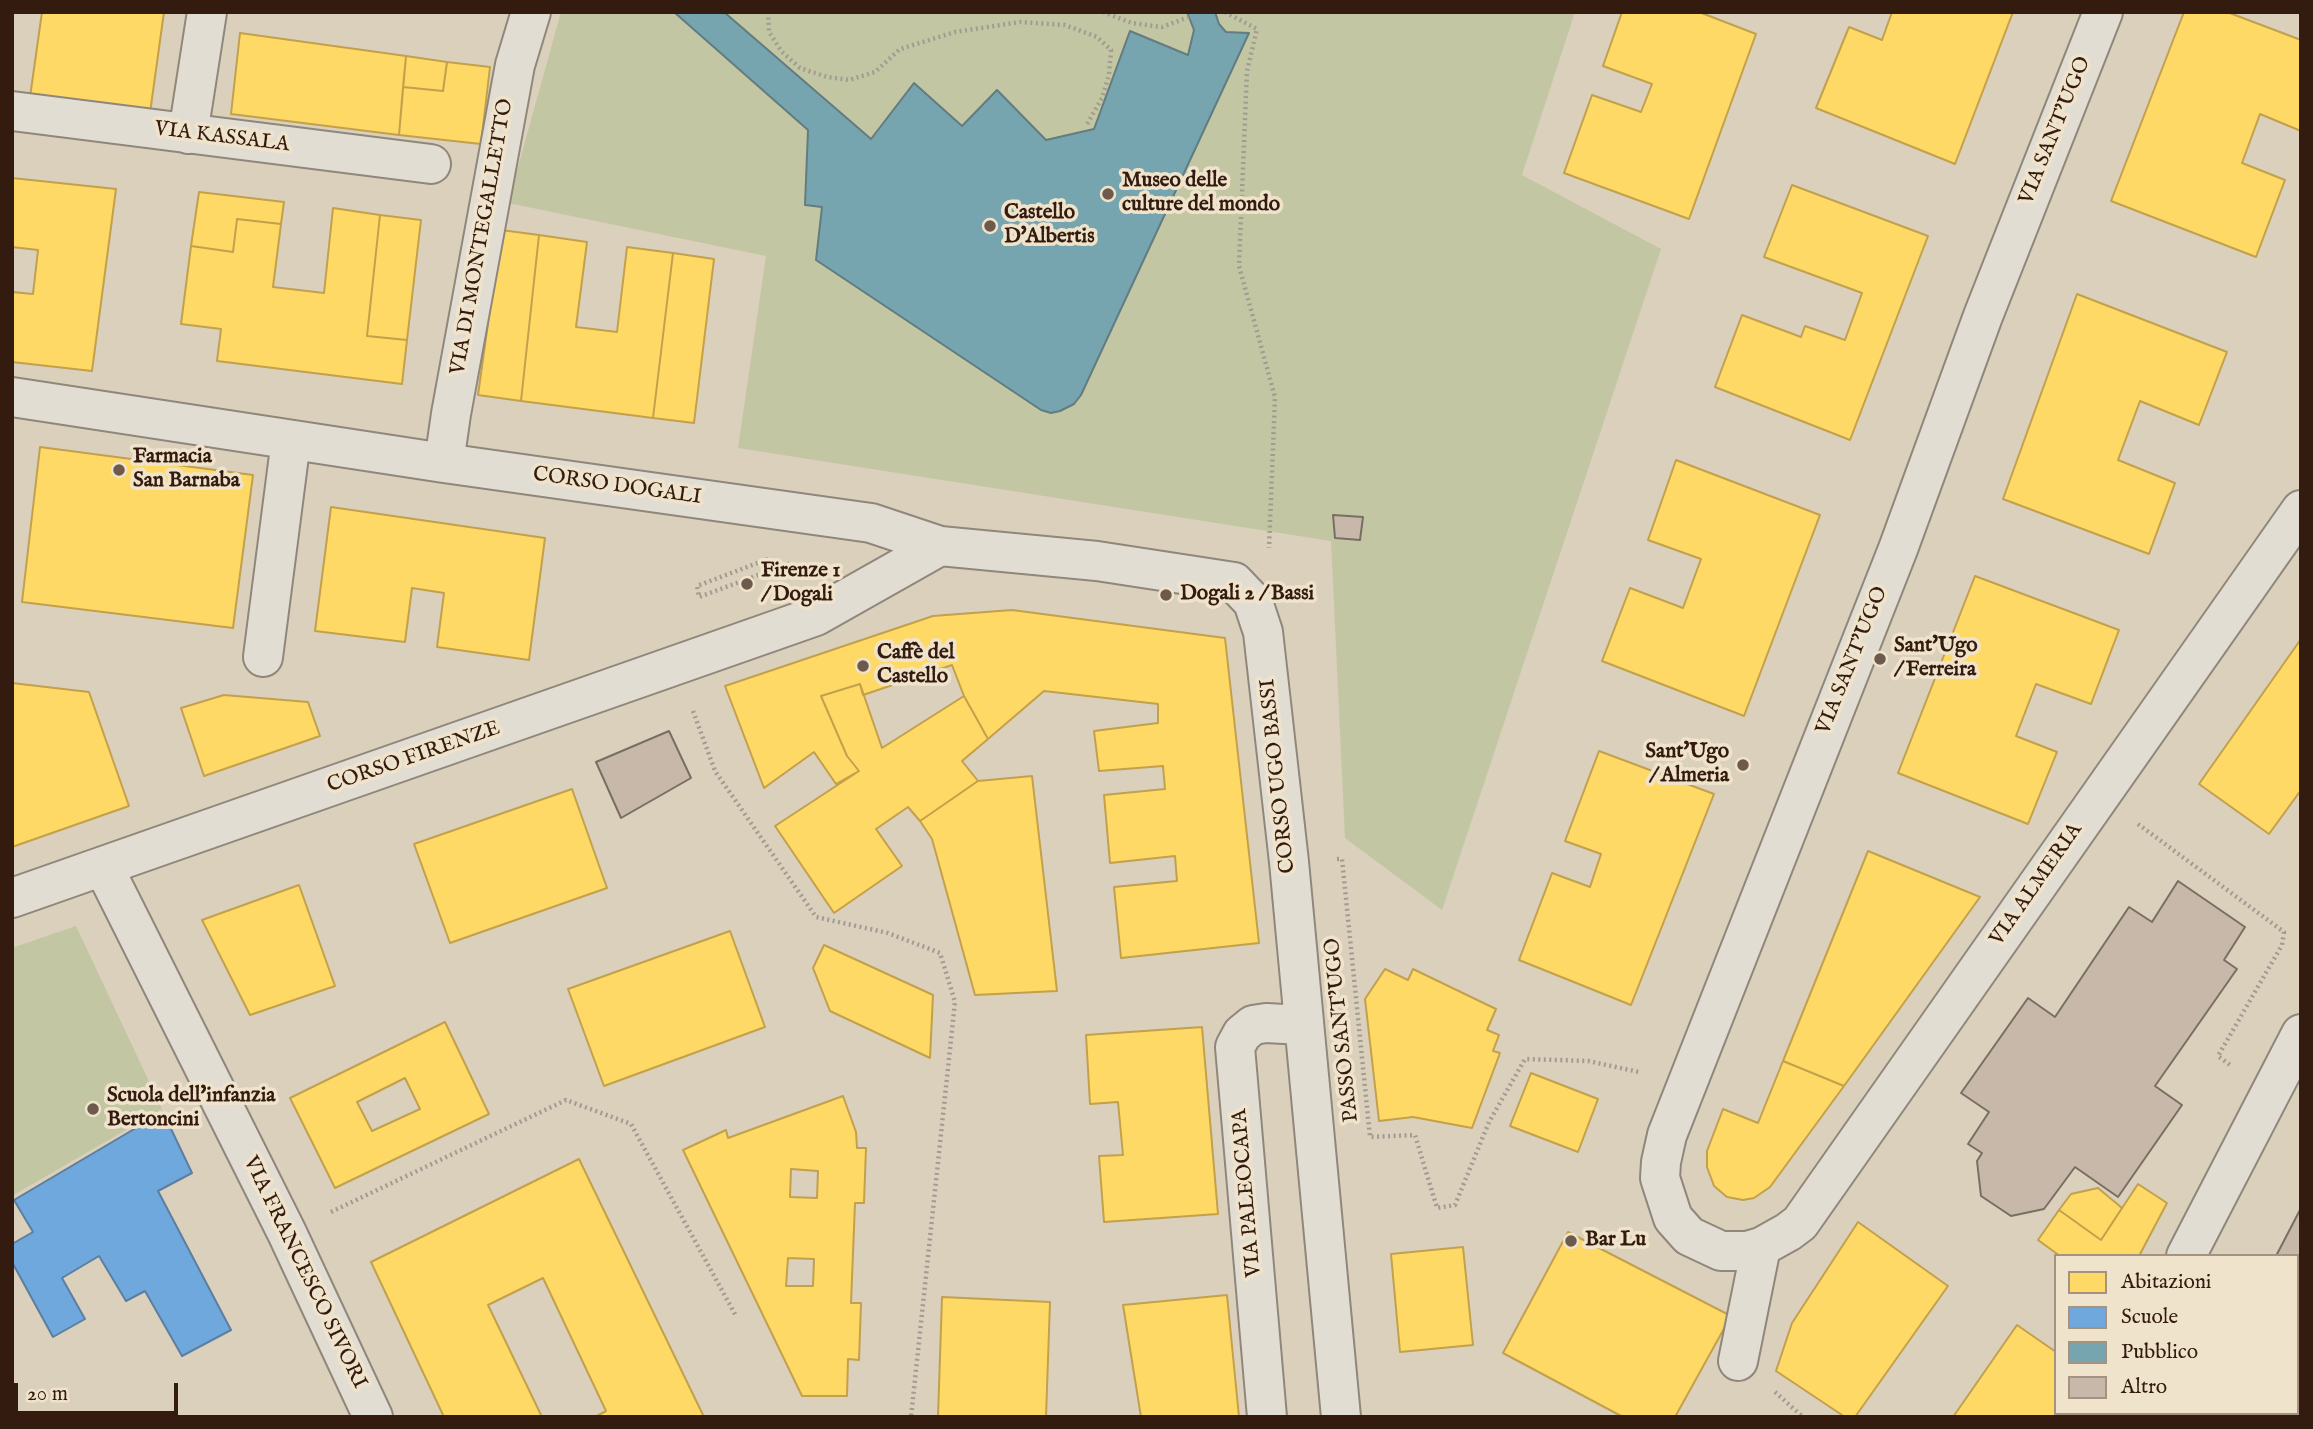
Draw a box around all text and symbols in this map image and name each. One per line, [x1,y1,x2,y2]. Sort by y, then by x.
street label: VIA SANT'UGO [2015,53,2097,209]
street label: VIA DI MONTEGALLETTO [446,97,520,377]
street label: VIA KASSALA [153,117,291,159]
place label: Museo delle culture del mondo [1122,169,1280,219]
marker: Museo delle culture del mondo [1100,186,1116,202]
place label: Castello D'Albertis [1004,201,1095,251]
marker: Castello D'Albertis [982,218,998,234]
place label: Farmacia San Barnaba [133,445,240,495]
marker: Farmacia San Barnaba [111,462,127,478]
street label: CORSO DOGALI [531,463,703,511]
place label: Firenze 1 / Dogali [761,559,840,609]
marker: Firenze 1 / Dogali [739,576,755,592]
place label: Dogali 2 / Bassi [1180,582,1314,608]
street label: VIA SANT'UGO [1812,583,1894,739]
marker: Dogali 2 / Bassi [1158,587,1174,603]
place label: Sant'Ugo / Ferreira [1894,634,1978,684]
place label: Caffè del Castello [877,641,954,691]
marker: Sant'Ugo / Ferreira [1872,651,1888,667]
marker: Caffè del Castello [855,658,871,674]
street label: CORSO UGO BASSI [1256,677,1302,875]
street label: CORSO FIRENZE [324,717,504,799]
place label: Sant'Ugo / Almeria [1645,740,1729,790]
marker: Sant'Ugo / Almeria [1735,757,1751,773]
street label: VIA ALMERIA [1985,819,2089,951]
street label: PASSO SANT'UGO [1321,937,1365,1123]
place label: Scuola dell'infanzia Bertoncini [107,1084,275,1134]
marker: Scuola dell'infanzia Bertoncini [85,1101,101,1117]
street label: VIA PALEOCAPA [1228,1108,1268,1278]
street label: VIA FRANCESCO SIVORI [237,1153,371,1393]
place label: Bar Lu [1585,1228,1646,1254]
marker: Bar Lu [1563,1233,1579,1249]
legend [2054,1254,2299,1415]
text: Abitazioni [2121,1269,2211,1296]
text: Scuole [2121,1304,2178,1331]
text: Pubblico [2121,1339,2198,1366]
scale bar [18,1370,182,1414]
text: Altro [2121,1374,2167,1401]
text: 20 m [27,1381,68,1408]

